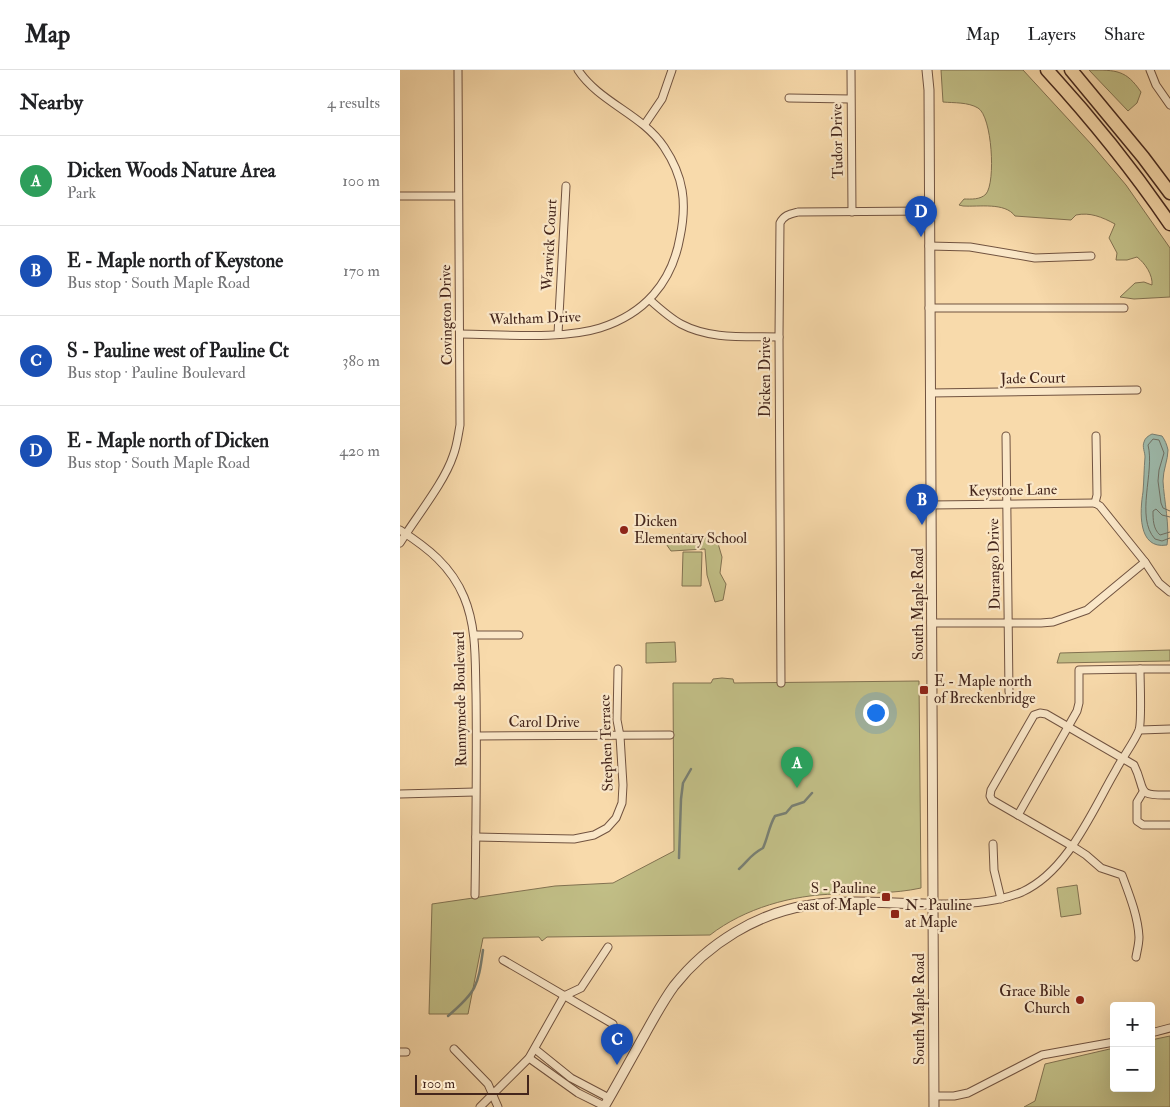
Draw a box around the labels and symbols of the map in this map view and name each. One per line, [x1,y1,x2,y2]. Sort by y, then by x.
street label: Tudor Drive [827,103,848,179]
pin: D [905,196,937,237]
street label: Warwick Court [538,199,561,292]
street label: Covington Drive [436,264,457,366]
street label: Waltham Drive [488,307,581,330]
street label: Dicken Drive [756,337,775,417]
street label: Jade Court [999,368,1066,390]
street label: Keystone Lane [969,480,1057,501]
pin: B [906,484,938,525]
place label: Dicken Elementary School [634,512,747,548]
street label: Durango Drive [984,518,1005,610]
marker: Dicken Elementary School [618,524,630,536]
street label: South Maple Road [909,547,929,660]
street label: Runnymede Boulevard [450,631,471,767]
place label: E - Maple north of Breckenbridge [934,672,1036,708]
marker: E - Maple north of Breckenbridge [918,684,930,696]
street label: Stephen Terrace [595,694,619,792]
your location [863,700,889,726]
street label: Carol Drive [508,713,580,732]
pin: A [781,747,813,788]
place label: S - Pauline east of Maple [797,879,876,916]
marker: S - Pauline east of Maple [880,891,892,903]
place label: N- Pauline at Maple [905,896,972,933]
marker: N- Pauline at Maple [889,908,901,920]
street label: South Maple Road [910,952,930,1065]
place label: Grace Bible Church [999,982,1070,1018]
marker: Grace Bible Church [1074,994,1086,1006]
pin: C [601,1024,633,1065]
scale bar [415,1072,529,1095]

